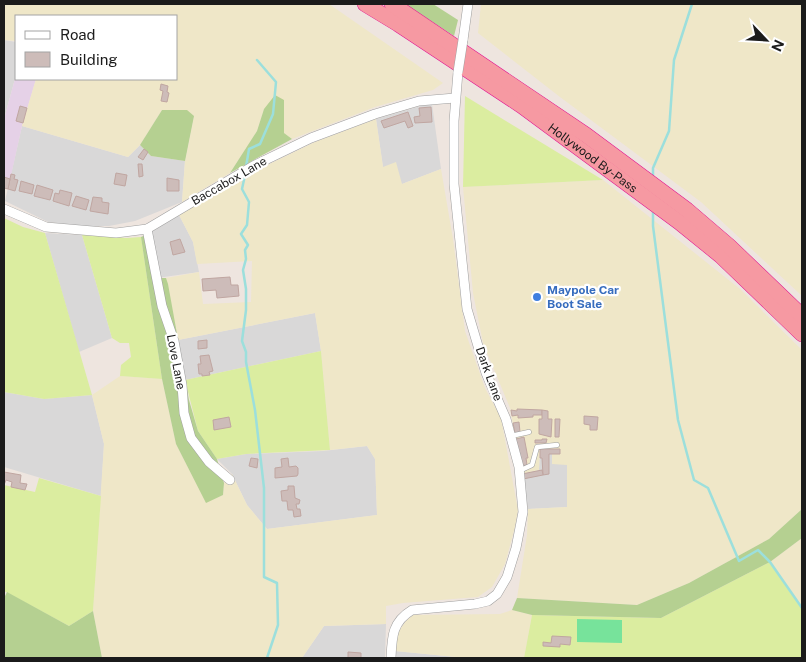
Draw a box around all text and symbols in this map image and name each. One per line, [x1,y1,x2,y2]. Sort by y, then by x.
legend [15,15,178,80]
north arrow [741,15,791,65]
text: Road [60,26,96,43]
text: N [768,37,787,54]
text: Building [60,51,118,68]
street label: Hollywood By-Pass [545,121,640,196]
street label: Baccabox Lane [189,154,269,208]
place label: Maypole Car Boot Sale [547,283,619,311]
marker: Maypole Car Boot Sale [531,291,543,303]
street label: Love Lane [164,333,188,391]
street label: Dark Lane [473,345,505,403]

